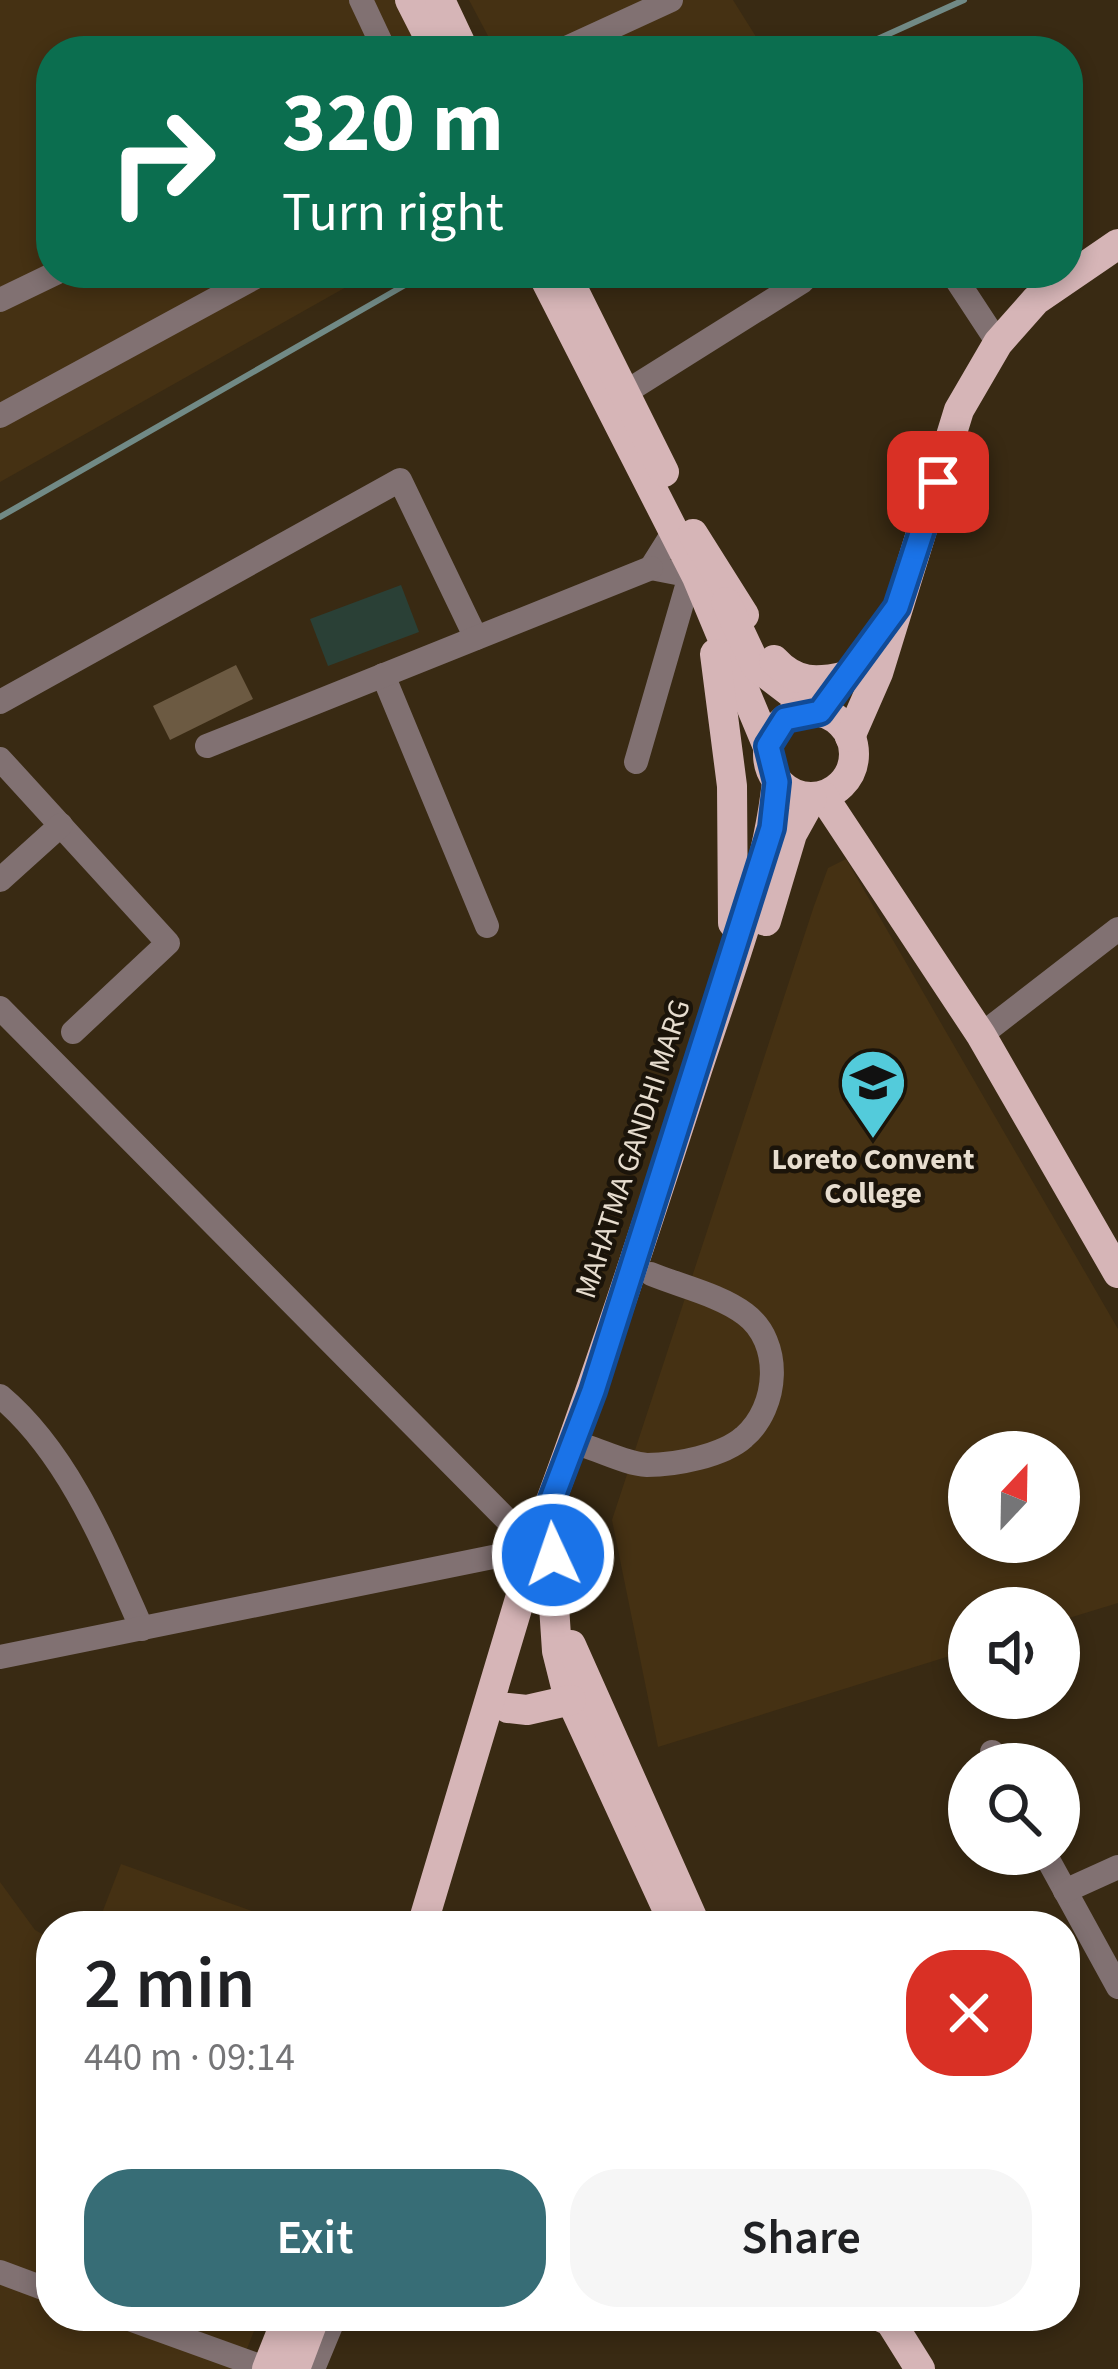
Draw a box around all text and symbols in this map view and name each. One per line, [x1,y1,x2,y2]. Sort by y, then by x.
text: 320 m [282,64,504,184]
icon: right [84,84,240,240]
text: Turn right [282,175,504,252]
pin [887,431,989,533]
icon: arrive [905,449,971,515]
street label: MAHATMA GANDHI MARG [564,994,702,1304]
school or university icon: Loreto Convent College [838,1047,908,1141]
place label: Loreto Convent College [771,1138,975,1215]
north arrow [948,1431,1080,1563]
map controls [948,1431,1080,1875]
position arrow [490,1492,616,1618]
button: sound [948,1587,1080,1719]
button: search [948,1743,1080,1875]
text: 2 min [84,1933,255,2036]
button: close [906,1950,1032,2076]
text: 440 m · 09:14 [84,2030,295,2086]
button: Exit [84,2169,546,2307]
button: Share [570,2169,1032,2307]

